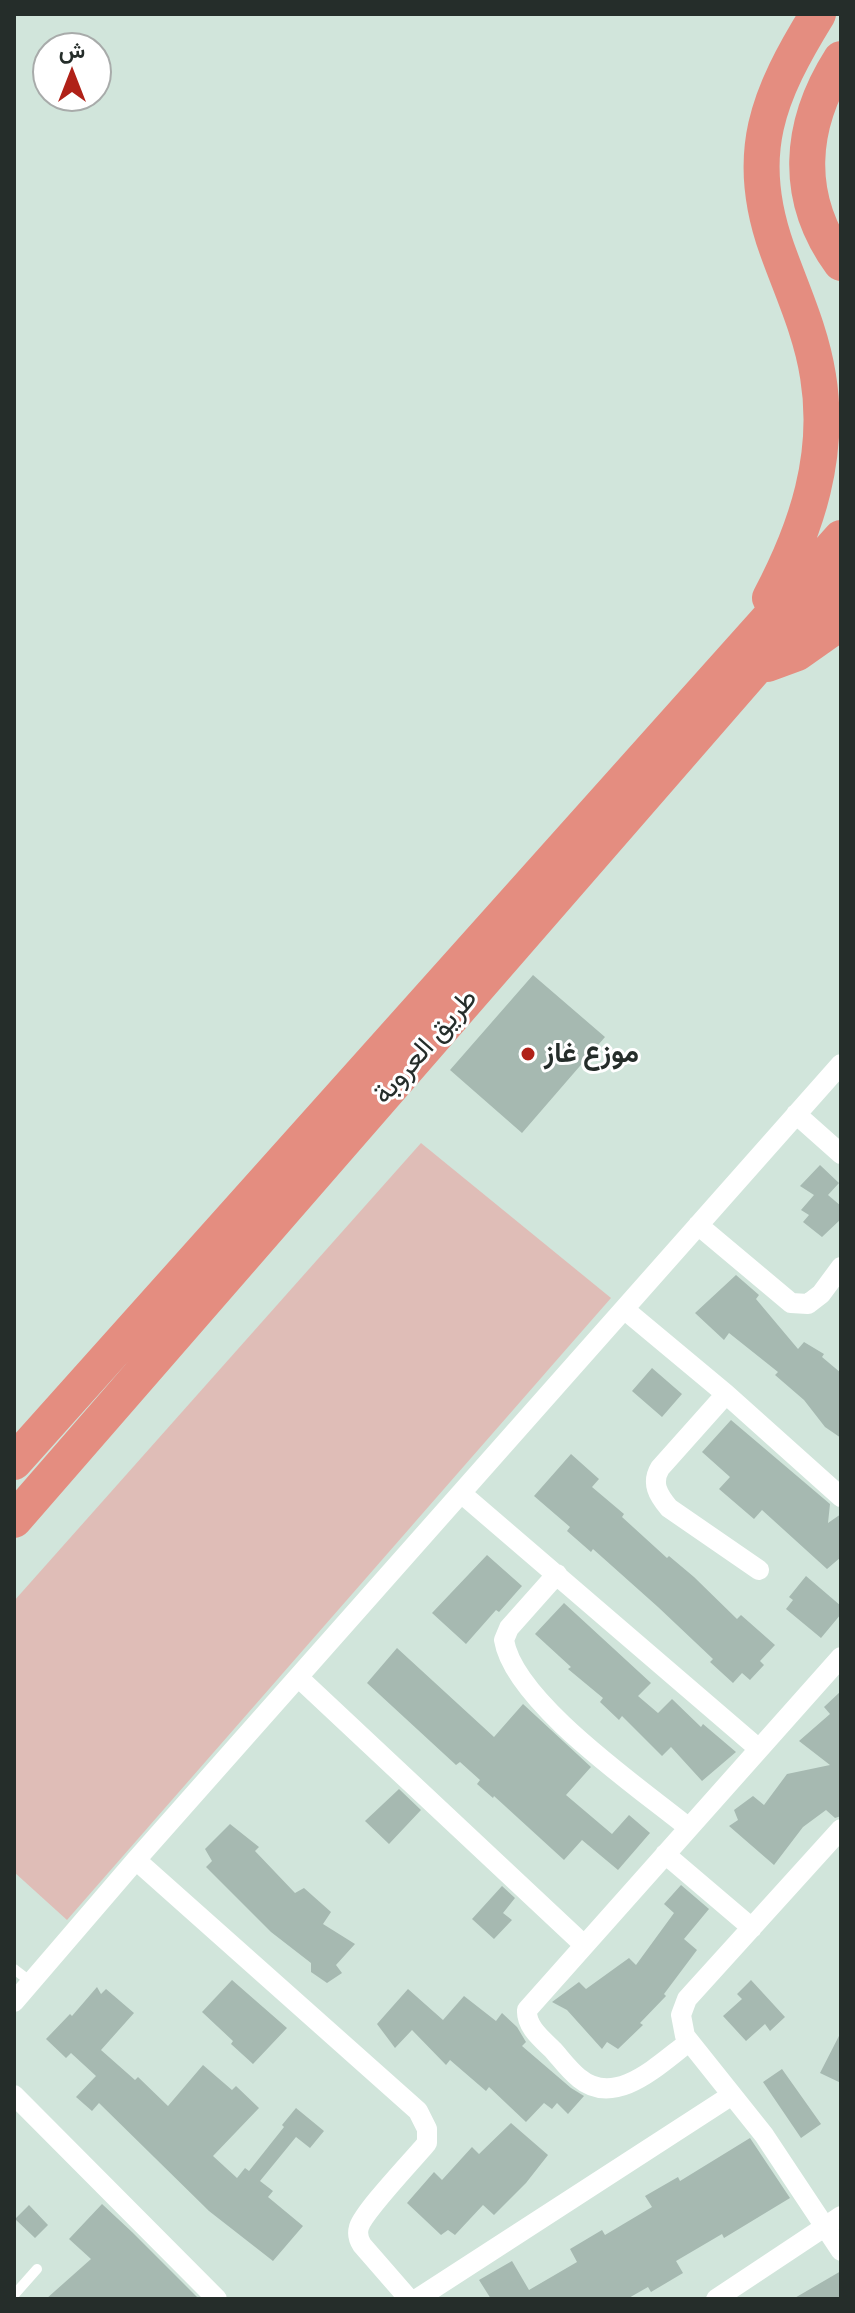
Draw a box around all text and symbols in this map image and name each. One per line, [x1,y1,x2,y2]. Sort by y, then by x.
north arrow [32,32,112,112]
text: ش [59,35,85,65]
street label: طريق العروبة [367,982,485,1112]
place label: موزع غاز [544,1037,639,1071]
marker: موزع غاز [519,1045,537,1063]

